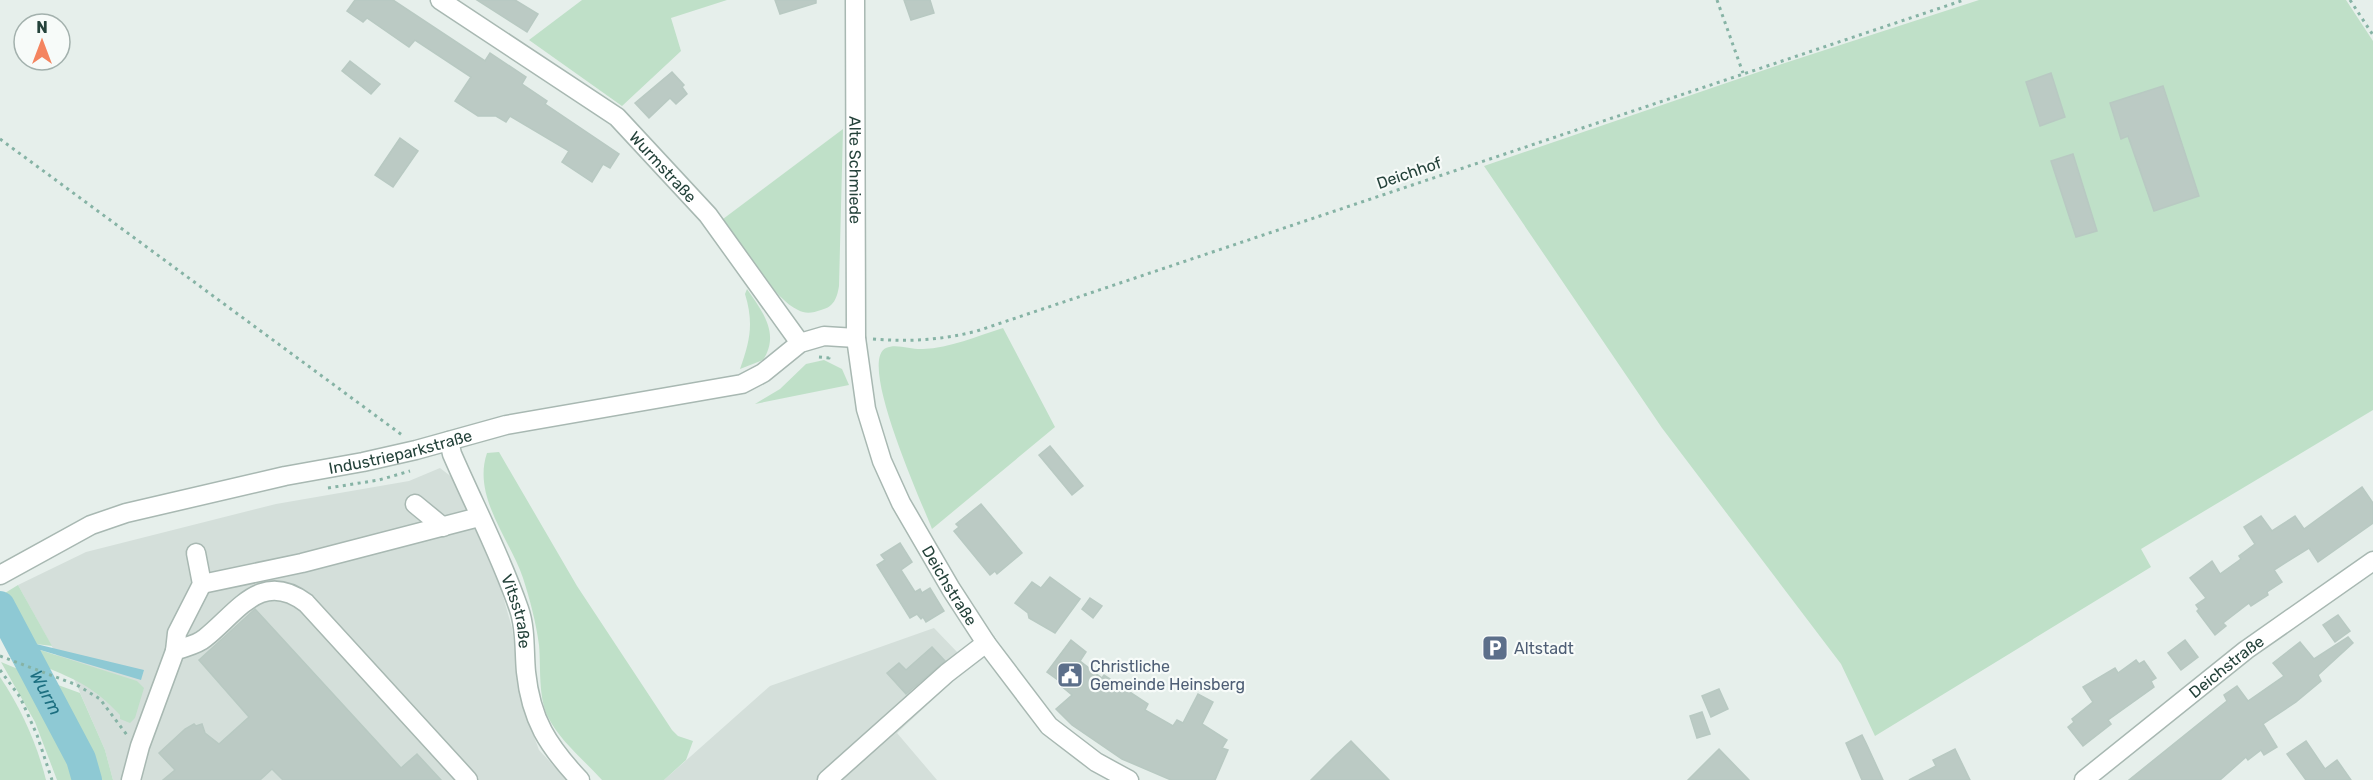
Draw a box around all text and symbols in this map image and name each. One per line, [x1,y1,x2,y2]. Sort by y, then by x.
north arrow [12,12,72,72]
text: N [36,18,48,37]
street label: Alte Schmiede [846,116,865,224]
street label: Wurmstraße [625,127,701,206]
street label: Deichhof [1374,153,1445,193]
street label: Industrieparkstraße [327,425,474,477]
street label: Deichstraße [918,542,981,629]
street label: Vitsstraße [497,571,534,649]
street label: Deichstraße [2185,631,2267,702]
parking icon: Altstadt [1480,633,1510,663]
place label: Altstadt [1514,639,1574,658]
place label: Christliche Gemeinde Heinsberg [1090,657,1245,694]
public building icon: Christliche Gemeinde Heinsberg [1055,660,1085,690]
water label: Wurm [25,666,67,719]

